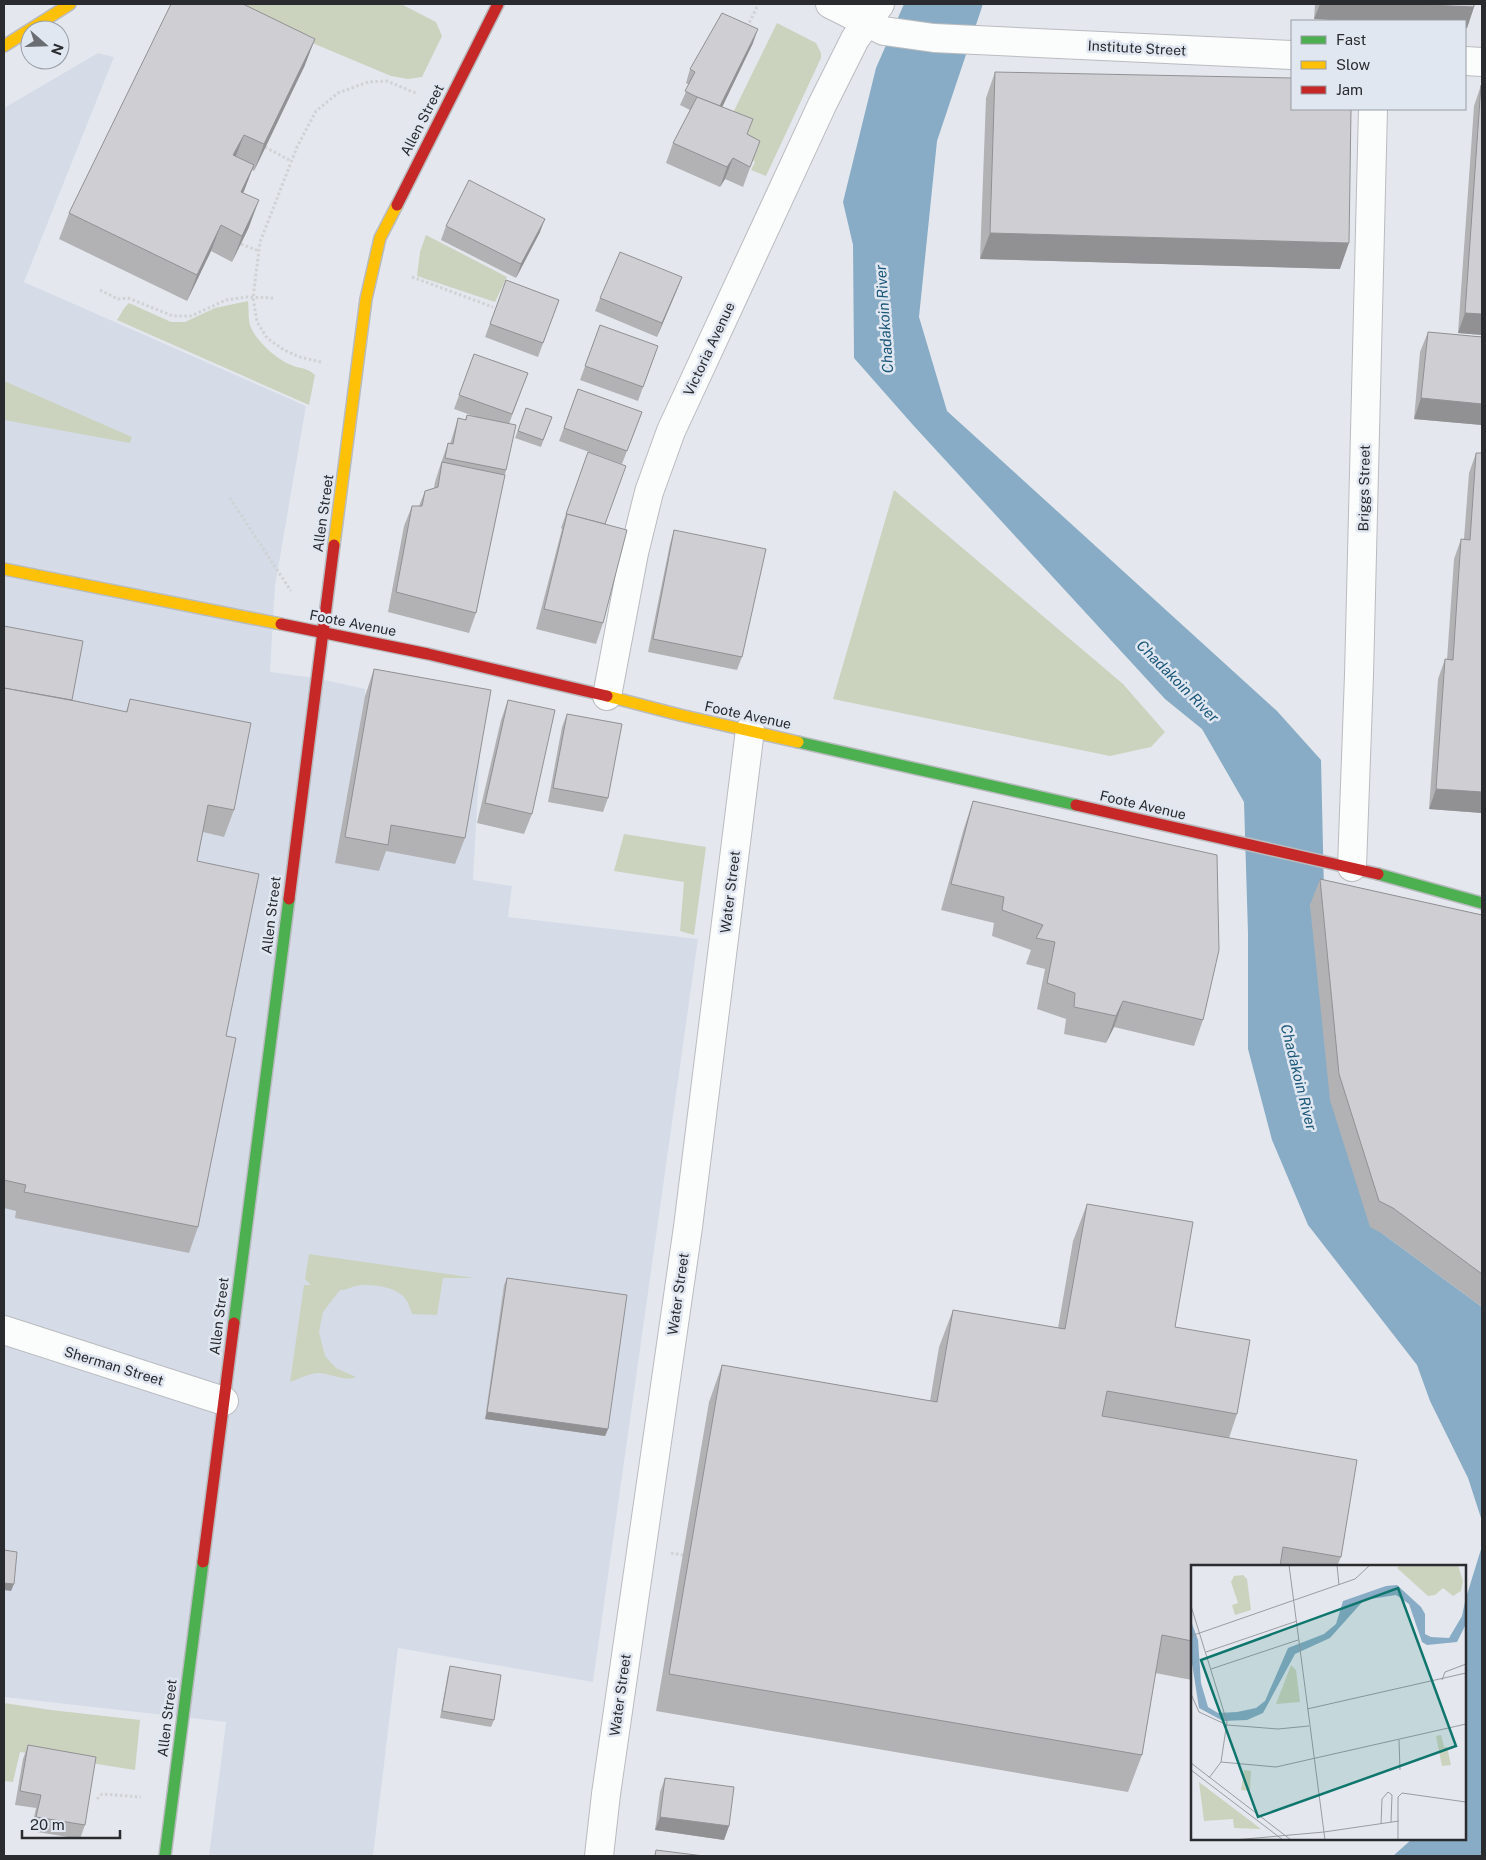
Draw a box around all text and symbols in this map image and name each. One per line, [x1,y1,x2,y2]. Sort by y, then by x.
north arrow [20,20,70,70]
legend [1291,20,1466,110]
text: Fast [1336,31,1366,48]
street label: Institute Street [1087,37,1187,59]
text: N [48,42,67,57]
text: Slow [1336,56,1371,73]
text: Jam [1336,81,1363,98]
street label: Allen Street [397,82,447,158]
water label: Chadakoin River [872,264,896,374]
street label: Victoria Avenue [680,300,738,398]
street label: Briggs Street [1355,445,1373,531]
street label: Allen Street [310,473,336,553]
street label: Foote Avenue [308,607,398,639]
water label: Chadakoin River [1133,636,1223,726]
street label: Foote Avenue [703,698,793,732]
street label: Foote Avenue [1098,787,1188,823]
street label: Water Street [717,850,743,934]
street label: Allen Street [258,875,284,955]
water label: Chadakoin River [1278,1022,1321,1132]
street label: Water Street [664,1252,692,1336]
street label: Allen Street [206,1276,232,1356]
street label: Sherman Street [62,1343,166,1389]
inset map [1191,1565,1466,1840]
street label: Water Street [606,1653,634,1737]
street label: Allen Street [154,1678,180,1758]
scale bar [22,1808,120,1840]
text: 20 m [30,1816,65,1833]

